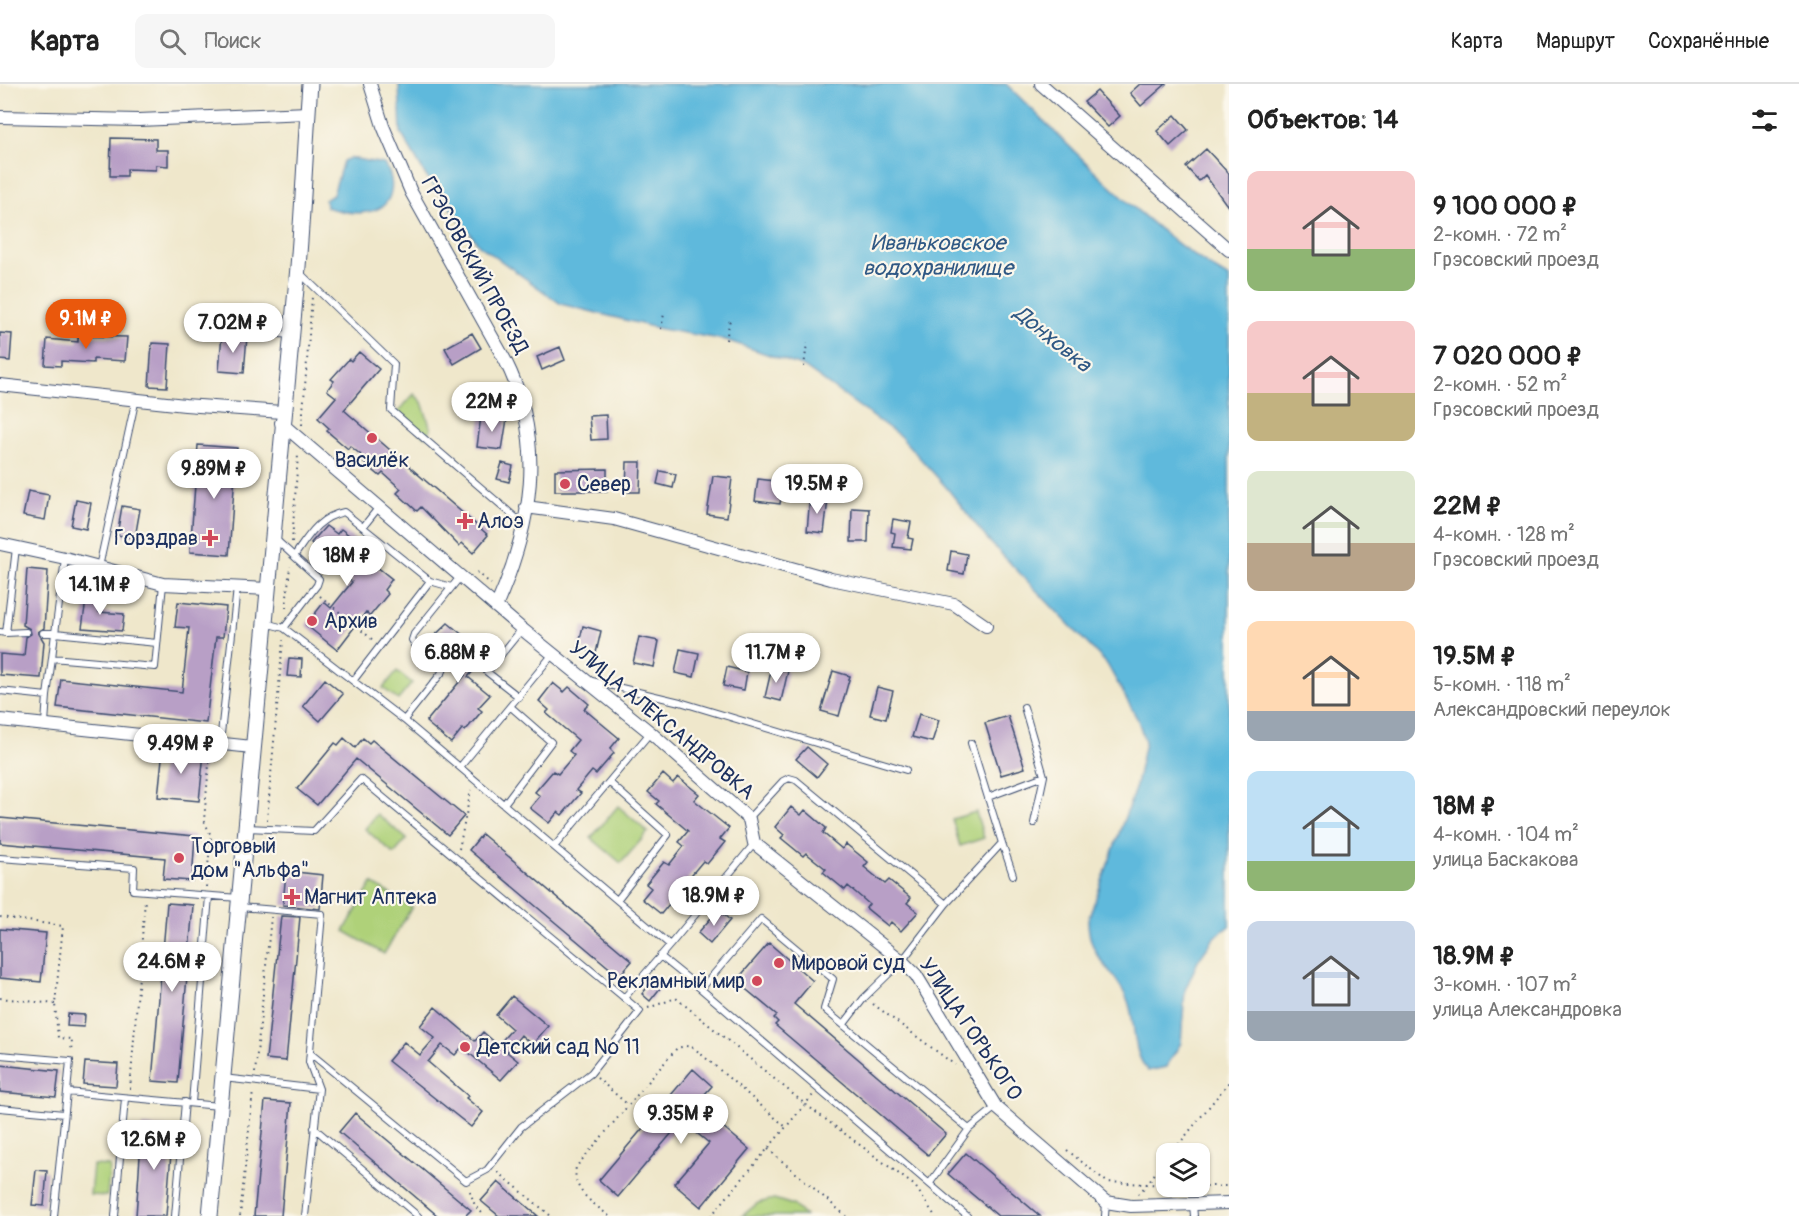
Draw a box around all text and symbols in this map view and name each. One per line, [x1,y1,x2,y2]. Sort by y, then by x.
search box [135,14,555,68]
text: Карта [30,24,99,59]
icon: search [156,25,189,58]
text: Поиск [204,27,262,55]
text: Карта [1451,28,1503,55]
text: Маршрут [1536,28,1615,55]
text: Сохранённые [1648,28,1769,55]
text: Объектов: 14 [1247,104,1398,136]
icon: filters [1748,104,1781,137]
street label: ГРЭСОВСКИЙ ПРОЕЗД [415,172,535,359]
text: 9 100 000 ₽ [1433,190,1578,222]
icon: home [1295,195,1367,267]
text: 2-комн. · 72 m² [1433,222,1567,247]
water label: Иваньковское водохранилище [863,229,1015,282]
text: Грэсовский проезд [1433,247,1599,272]
pin: 9.1M ₽ [37,299,135,350]
water label: Донховка [1007,299,1098,379]
pin: 7.02M ₽ [178,303,288,354]
text: 9.1M ₽ [59,306,113,331]
text: 7.02M ₽ [198,310,268,335]
text: 7 020 000 ₽ [1433,340,1583,372]
icon: home [1295,345,1367,417]
text: 2-комн. · 52 m² [1433,372,1567,397]
pin: 22M ₽ [450,382,534,433]
text: 22M ₽ [465,389,519,414]
text: Грэсовский проезд [1433,397,1599,422]
marker: Василёк [365,431,379,445]
place label: Василёк [335,447,410,474]
pin: 9.89M ₽ [159,449,269,500]
text: 9.89M ₽ [181,456,247,481]
pin: 19.5M ₽ [762,464,872,515]
place label: Север [577,471,631,498]
text: 19.5M ₽ [785,471,849,496]
marker: Север [558,477,572,491]
text: 22M ₽ [1433,490,1502,522]
icon: home [1295,495,1367,567]
place label: Алоэ [477,508,524,535]
marker: Алоэ [458,514,472,528]
text: 4-комн. · 128 m² [1433,522,1575,547]
place label: Горздрав [114,525,198,552]
marker: Горздрав [203,531,217,545]
pin: 18M ₽ [305,536,389,587]
text: 18M ₽ [323,543,371,568]
text: Грэсовский проезд [1433,547,1599,572]
pin: 14.1M ₽ [45,565,155,616]
text: 14.1M ₽ [69,572,131,597]
place label: Архив [324,608,378,635]
marker: Архив [305,614,319,628]
pin: 6.88M ₽ [403,633,513,684]
pin: 11.7M ₽ [721,633,831,684]
street label: УЛИЦА АЛЕКСАНДРОВКА [563,635,760,806]
text: 6.88M ₽ [425,640,491,665]
text: 11.7M ₽ [745,640,807,665]
text: 19.5M ₽ [1433,640,1516,672]
icon: home [1295,645,1367,717]
text: 5-комн. · 118 m² [1433,672,1571,697]
text: Александровский переулок [1433,697,1671,722]
pin: 9.49M ₽ [126,724,236,775]
text: 9.49M ₽ [147,731,215,756]
text: 18M ₽ [1433,790,1496,822]
icon: home [1295,795,1367,867]
text: 4-комн. · 104 m² [1433,822,1579,847]
place label: Торговый дом "Альфа" [191,833,309,884]
text: улица Баскакова [1433,847,1578,872]
marker: Торговый дом "Альфа" [172,851,186,865]
pin: 18.9M ₽ [659,876,769,927]
text: 18.9M ₽ [682,883,746,908]
place label: Магнит Аптека [304,884,437,911]
marker: Магнит Аптека [285,890,299,904]
text: 18.9M ₽ [1433,940,1515,972]
pin: 24.6M ₽ [117,942,227,993]
icon: home [1295,945,1367,1017]
text: 24.6M ₽ [137,949,207,974]
place label: Мировой суд [791,950,906,977]
street label: УЛИЦА ГОРЬКОГО [913,953,1028,1106]
marker: Мировой суд [772,956,786,970]
place label: Рекламный мир [607,968,745,995]
text: 3-комн. · 107 m² [1433,972,1577,997]
marker: Рекламный мир [750,974,764,988]
text: улица Александровка [1433,997,1622,1022]
place label: Детский сад № 11 [476,1034,640,1061]
marker: Детский сад № 11 [458,1040,472,1054]
pin: 9.35M ₽ [626,1094,736,1145]
text: 9.35M ₽ [647,1101,715,1126]
pin: 12.6M ₽ [99,1120,209,1171]
text: 12.6M ₽ [121,1127,187,1152]
map controls [1156,1143,1210,1197]
button: layers [1156,1143,1210,1197]

